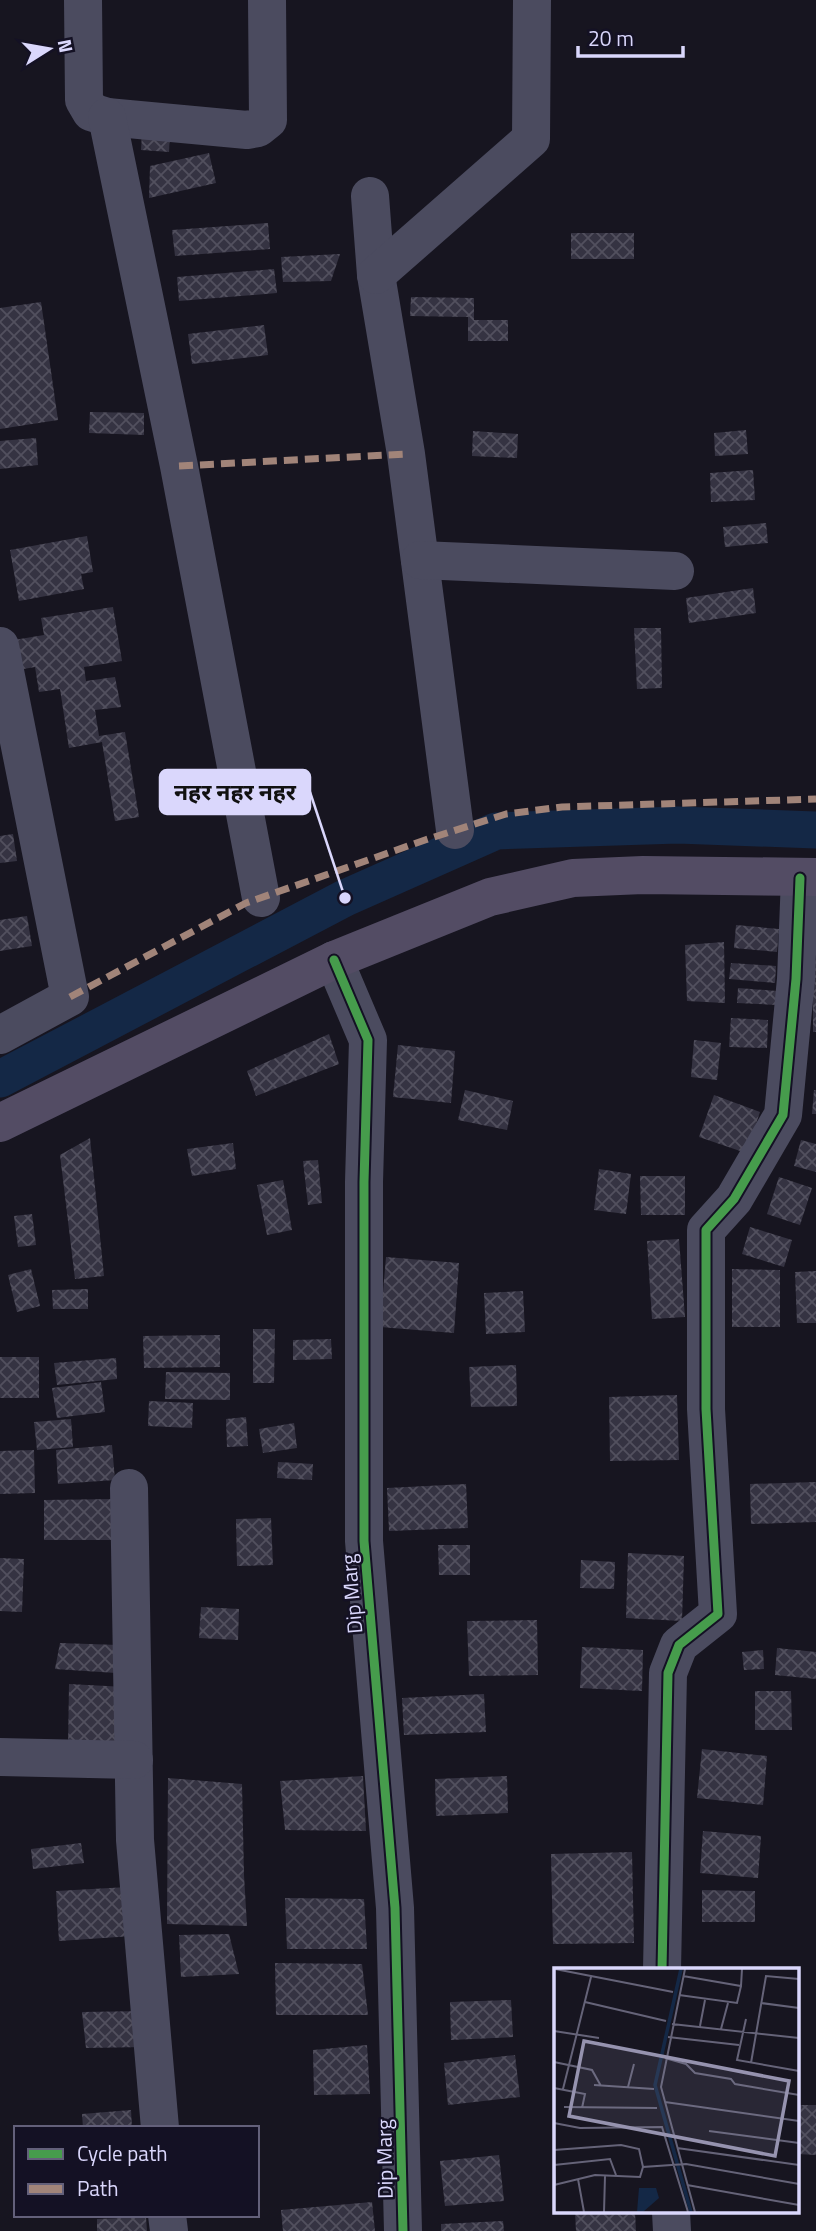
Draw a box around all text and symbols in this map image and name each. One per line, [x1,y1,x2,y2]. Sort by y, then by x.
north arrow [14,14,84,84]
scale bar [578,14,683,58]
text: 20 m [588,22,634,54]
text: N [51,36,82,55]
callout: नहर नहर नहर [160,770,310,814]
text: नहर नहर नहर [174,774,297,809]
street label: Dip Marg [332,1553,370,1635]
inset map [554,1968,798,2214]
street label: Dip Marg [367,2119,401,2199]
legend [14,2126,259,2217]
text: Cycle path [77,2137,168,2169]
text: Path [77,2172,119,2204]

